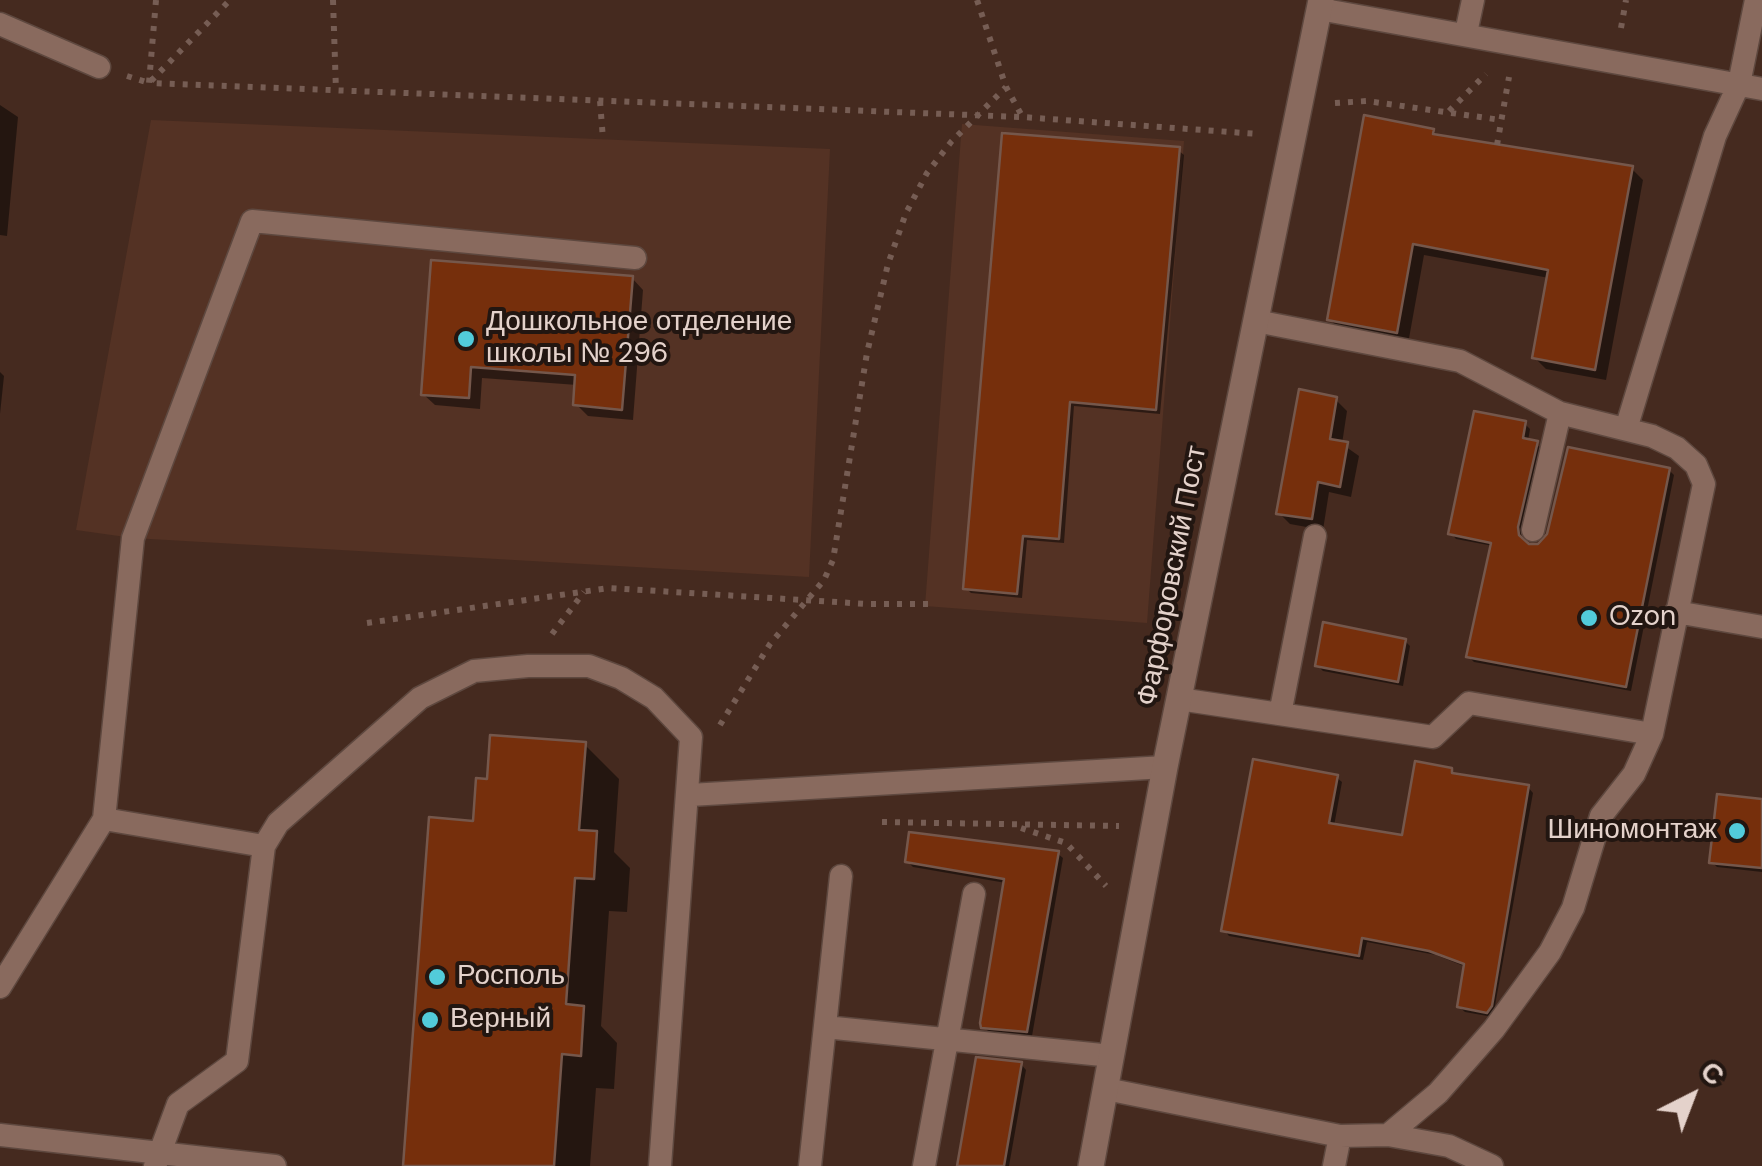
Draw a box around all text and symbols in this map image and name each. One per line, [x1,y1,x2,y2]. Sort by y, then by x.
place label: Дошкольное отделение школы № 296 [486,306,792,372]
marker: Дошкольное отделение школы № 296 [455,328,477,350]
street label: Фарфоровский Пост [1131,443,1215,709]
place label: Ozon [1609,601,1676,635]
marker: Ozon [1578,607,1600,629]
place label: Шиномонтаж [1548,814,1717,848]
marker: Шиномонтаж [1726,820,1748,842]
place label: Росполь [457,960,565,994]
marker: Росполь [426,966,448,988]
place label: Верный [450,1003,551,1037]
marker: Верный [419,1009,441,1031]
north arrow [1642,1046,1742,1146]
text: С [1693,1053,1732,1094]

